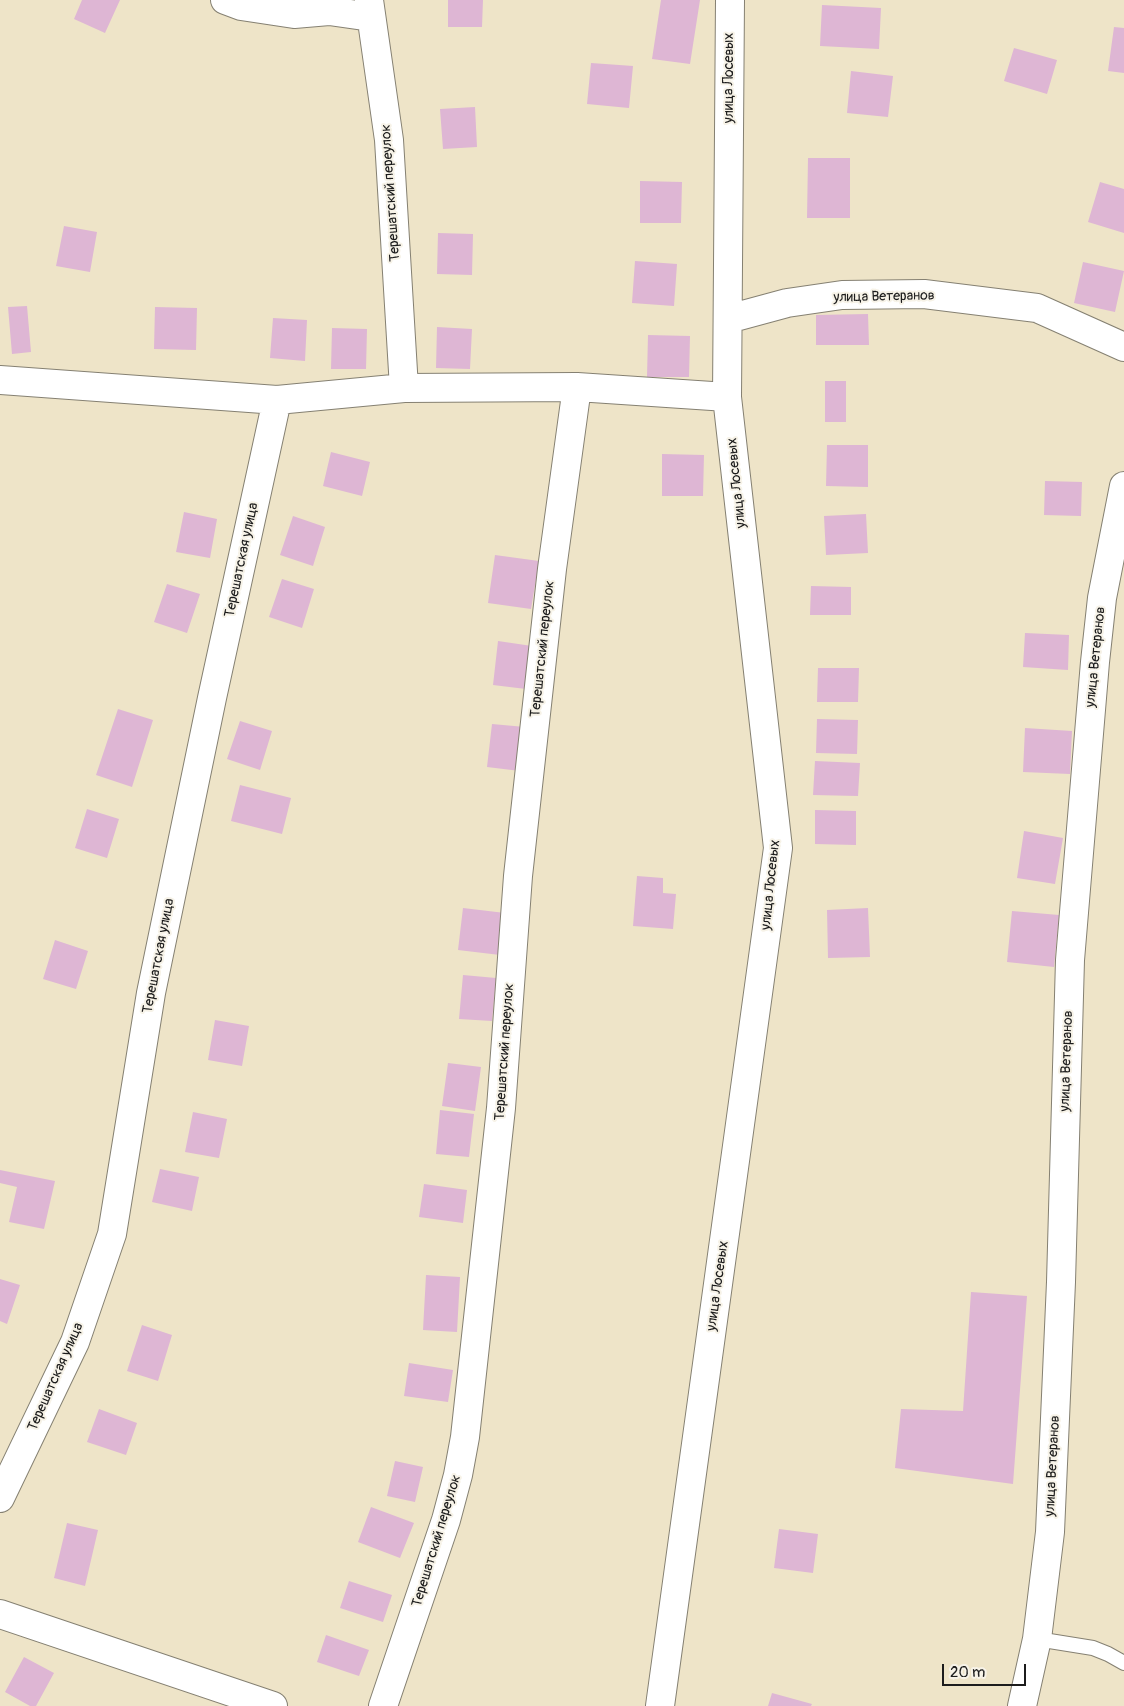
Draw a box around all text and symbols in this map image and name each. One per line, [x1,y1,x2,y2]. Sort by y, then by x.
street label: улица Лосевых [721,33,737,123]
street label: Терешатский переулок [378,124,404,262]
street label: улица Ветеранов [833,288,935,306]
street label: улица Лосевых [724,437,750,529]
street label: Терешатская улица [222,501,262,619]
street label: Терешатский переулок [527,580,559,718]
street label: улица Ветеранов [1082,606,1110,708]
street label: улица Лосевых [758,839,784,931]
street label: Терешатская улица [140,897,178,1015]
street label: Терешатский переулок [492,983,518,1121]
street label: улица Ветеранов [1057,1010,1077,1112]
street label: улица Лосевых [703,1240,733,1332]
street label: Терешатская улица [25,1320,87,1434]
street label: улица Ветеранов [1042,1415,1064,1517]
street label: Терешатский переулок [409,1473,465,1609]
scale bar [944,1654,1028,1686]
text: 20 m [950,1663,985,1682]

